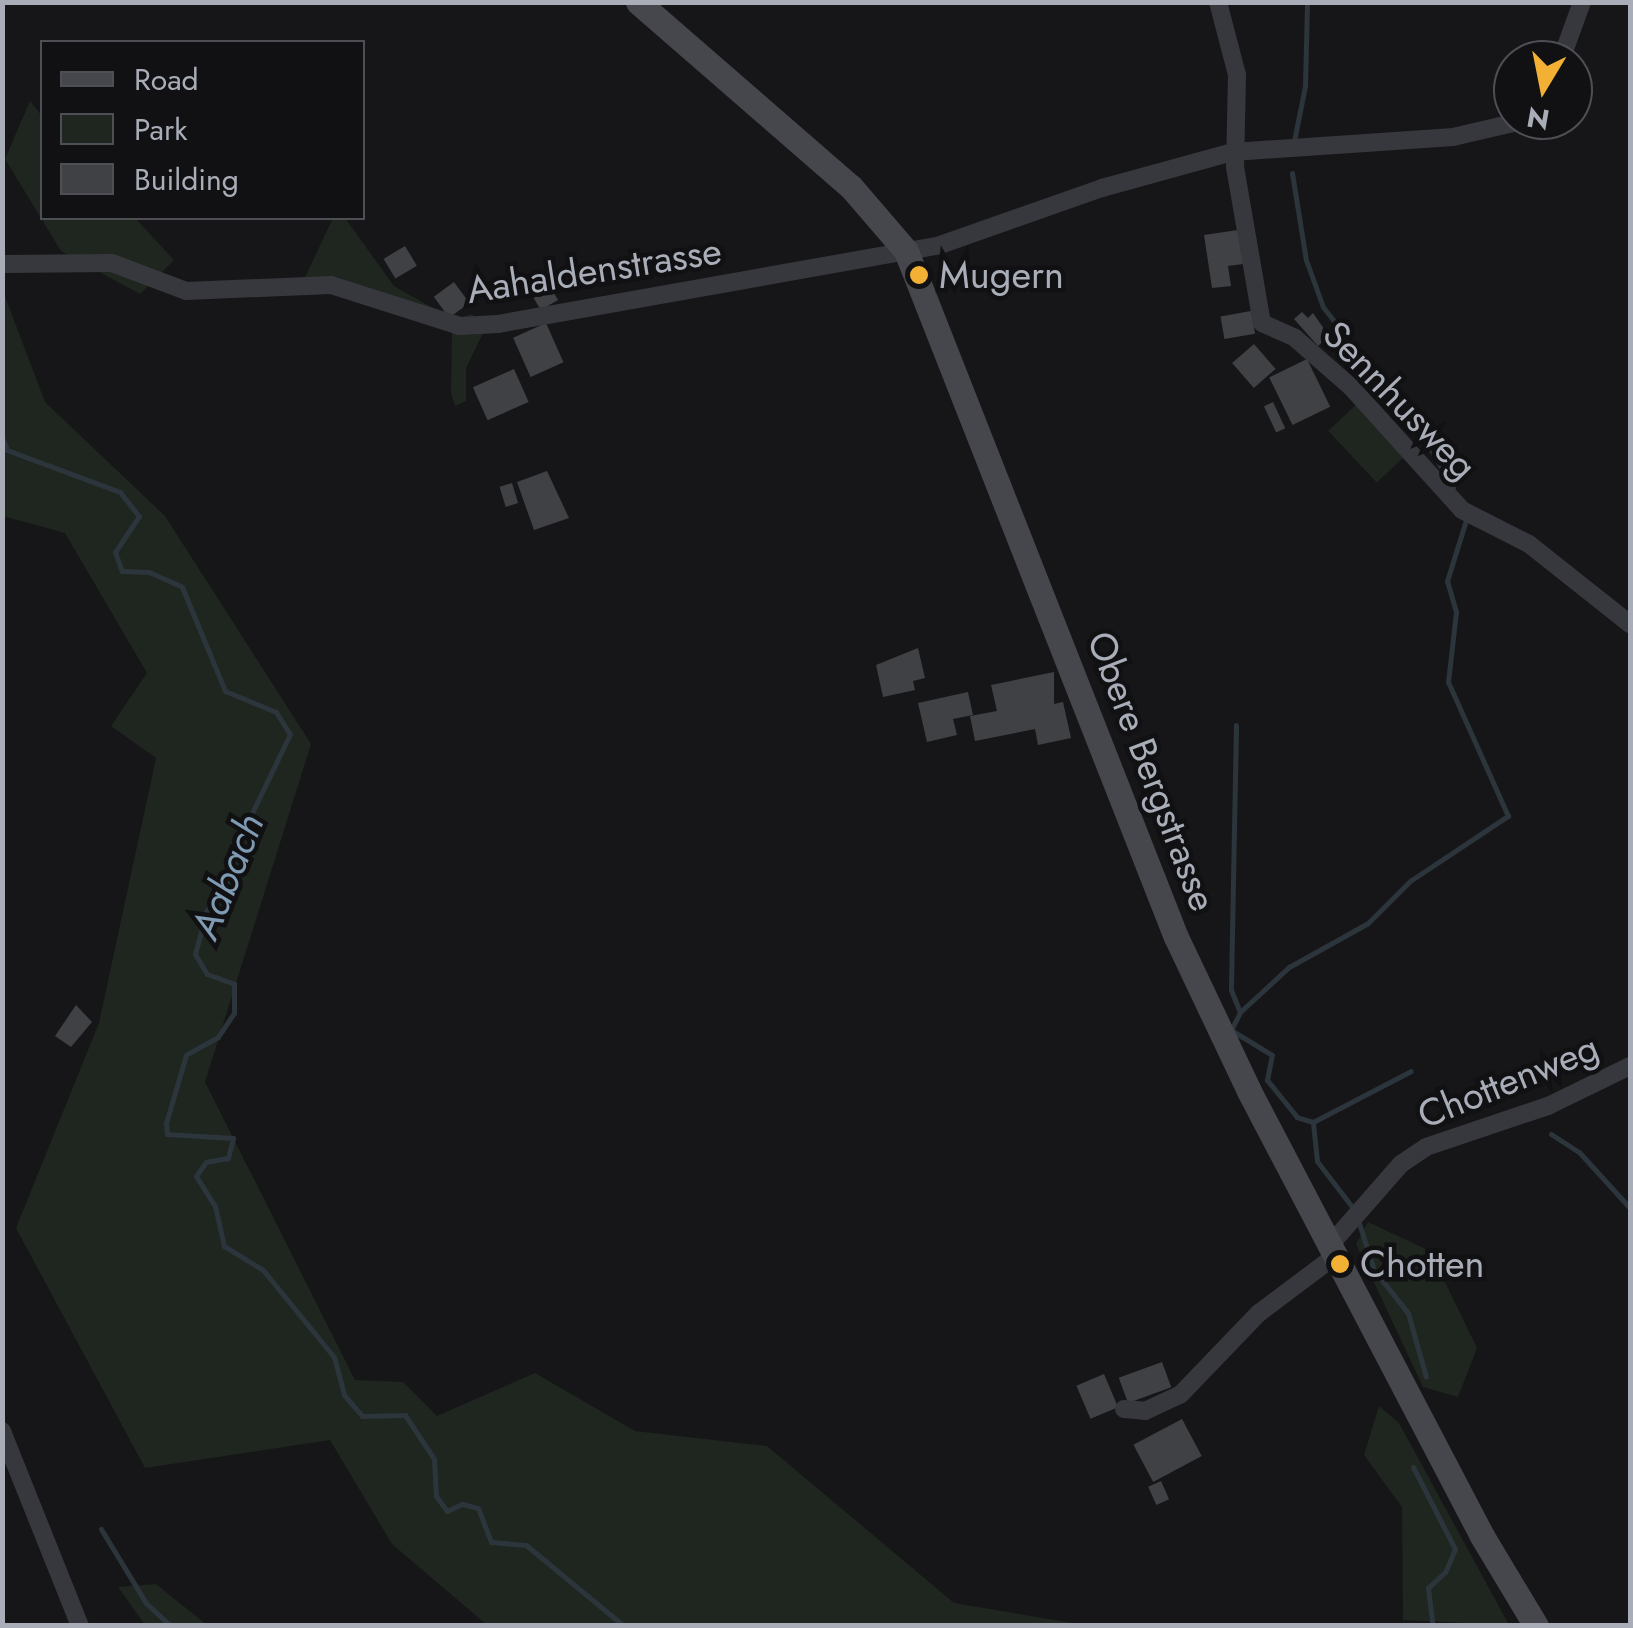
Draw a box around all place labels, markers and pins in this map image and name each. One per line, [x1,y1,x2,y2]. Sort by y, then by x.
place label: Mugern [939,252,1064,298]
marker: Mugern [908,264,930,286]
place label: Chotten [1360,1241,1484,1287]
marker: Chotten [1329,1253,1351,1275]

